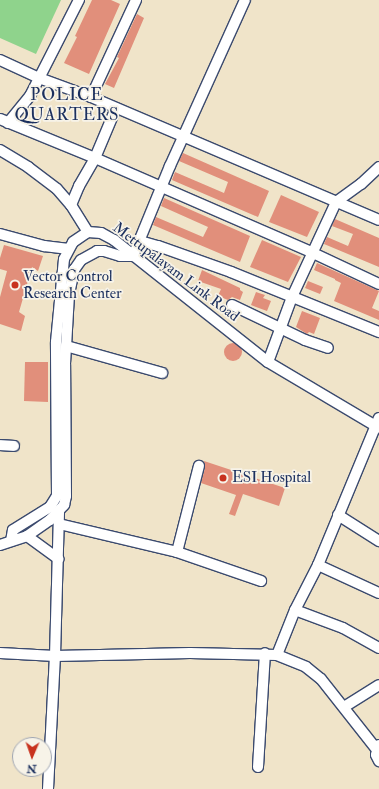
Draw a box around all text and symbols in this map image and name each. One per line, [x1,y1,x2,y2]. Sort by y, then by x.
district label: POLICE QUARTERS [14,85,120,125]
street label: Mettupalayam Link Road [109,219,243,325]
place label: Vector Control Research Center [23,267,122,302]
marker: Vector Control Research Center [10,280,20,290]
place label: ESI Hospital [232,469,311,487]
marker: ESI Hospital [217,472,229,484]
north arrow [12,737,52,777]
text: N [26,762,37,775]

